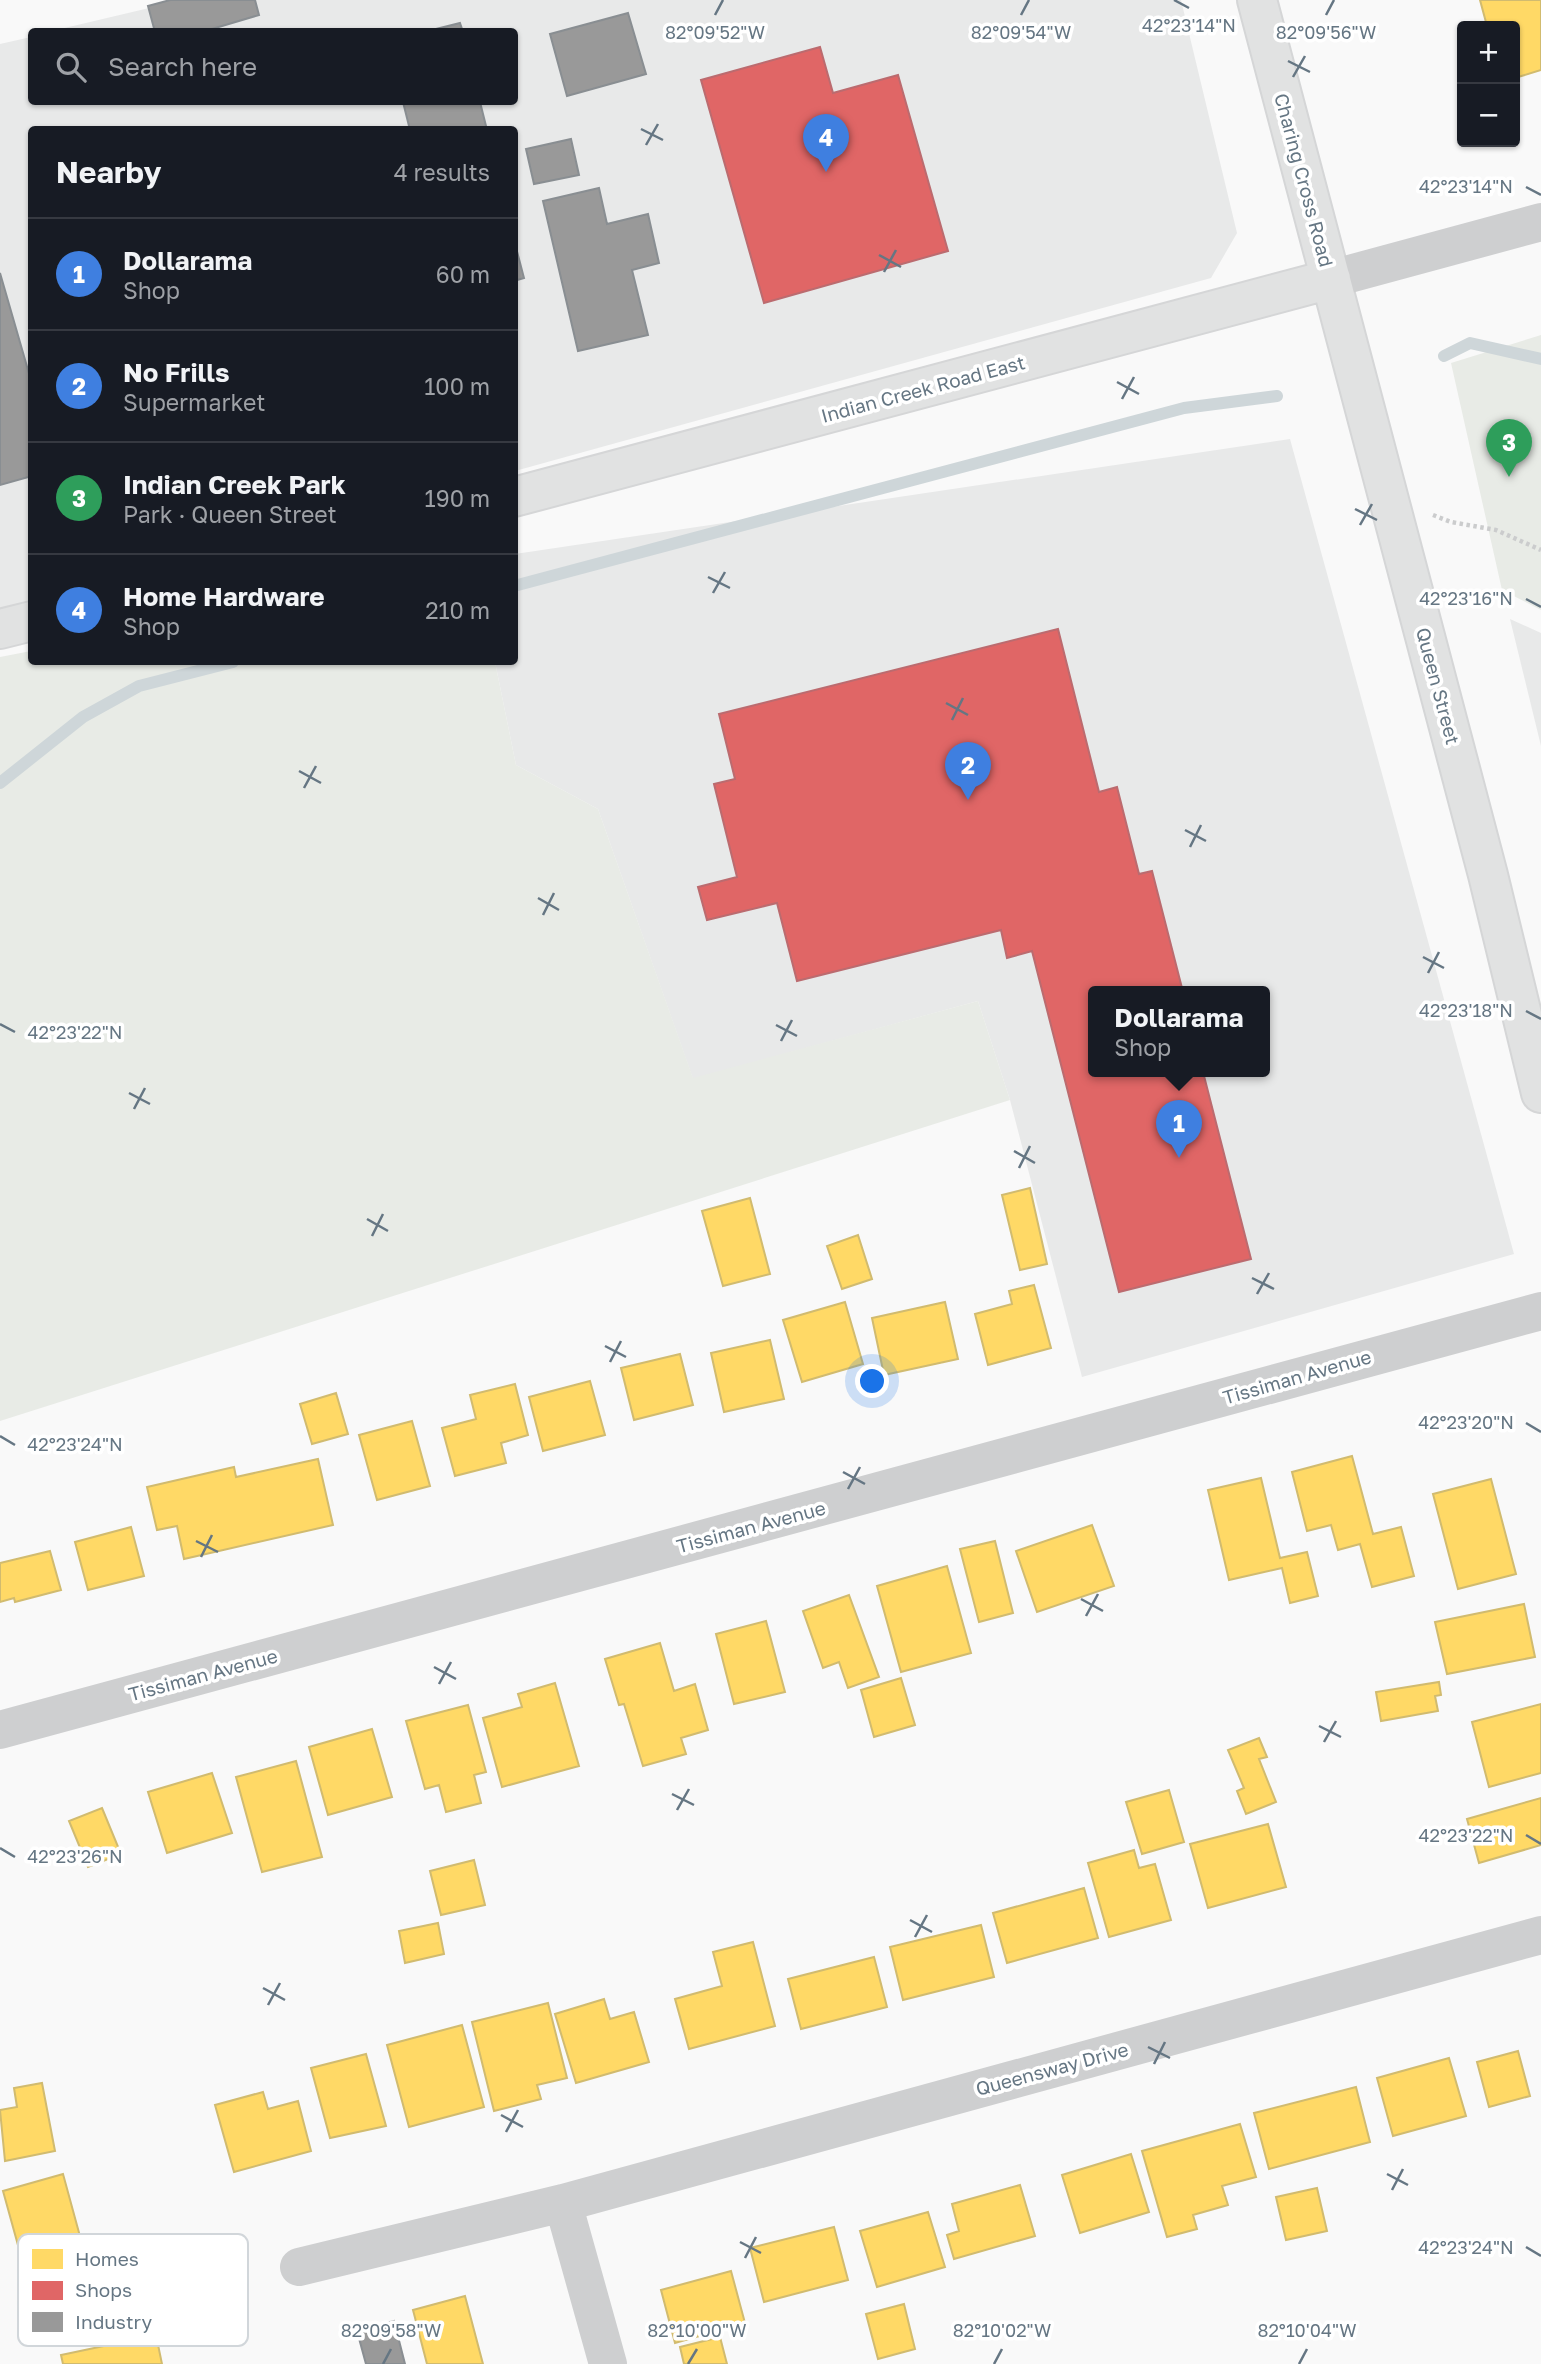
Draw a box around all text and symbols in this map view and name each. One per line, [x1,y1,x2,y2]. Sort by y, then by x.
text: 42°23'14"N [1142,14,1236,36]
text: 82°09'52"W [665,21,765,43]
text: 82°09'54"W [971,21,1071,43]
text: 82°09'56"W [1276,21,1376,43]
map controls [1457,21,1520,147]
button: + [1457,21,1520,84]
search box [28,28,518,105]
icon: search [52,48,90,86]
text: Search here [108,51,257,82]
button: − [1457,84,1520,147]
street label: Charing Cross Road [1270,90,1339,269]
pin: 4 [803,114,849,172]
text: Nearby [56,154,161,190]
text: 4 results [394,158,490,186]
text: 42°23'14"N [1419,175,1513,197]
text: Dollarama [123,245,252,276]
text: 1 [73,260,85,288]
text: 60 m [436,260,490,288]
text: Shop [123,276,180,304]
street label: Indian Creek Road East [818,350,1027,427]
text: No Frills [123,357,230,388]
text: 2 [72,372,86,400]
text: 100 m [424,372,490,400]
text: Supermarket [123,388,266,416]
pin: 3 [1486,419,1532,477]
text: Indian Creek Park [123,469,346,500]
text: 3 [72,484,86,512]
text: 190 m [425,484,490,512]
text: Park · Queen Street [123,500,337,528]
text: Home Hardware [123,581,325,612]
text: 42°23'16"N [1419,587,1513,609]
text: 4 [72,596,86,624]
text: 210 m [425,596,490,624]
text: Shop [123,612,180,640]
street label: Queen Street [1412,625,1465,747]
pin: 2 [945,742,991,800]
popup [1088,986,1270,1077]
text: 42°23'18"N [1419,999,1513,1021]
text: Dollarama [1114,1002,1244,1033]
text: 42°23'22"N [28,1021,122,1043]
text: Shop [1114,1033,1171,1061]
pin: 1 [1156,1100,1202,1158]
street label: Tissiman Avenue [1220,1344,1374,1409]
your location [855,1364,889,1398]
text: 42°23'20"N [1418,1411,1514,1433]
text: 42°23'24"N [27,1433,123,1455]
street label: Tissiman Avenue [674,1496,828,1557]
street label: Tissiman Avenue [126,1644,280,1705]
text: 42°23'22"N [1419,1824,1513,1846]
text: 42°23'26"N [27,1845,123,1867]
street label: Queensway Drive [973,2037,1131,2100]
legend [18,2234,248,2346]
text: 42°23'24"N [1418,2236,1514,2258]
text: Homes [75,2247,139,2270]
text: Shops [75,2278,132,2301]
text: Industry [75,2310,152,2333]
text: 82°09'58"W [341,2319,441,2341]
text: 82°10'00"W [647,2319,747,2341]
text: 82°10'02"W [953,2319,1051,2341]
text: 82°10'04"W [1257,2319,1357,2341]

